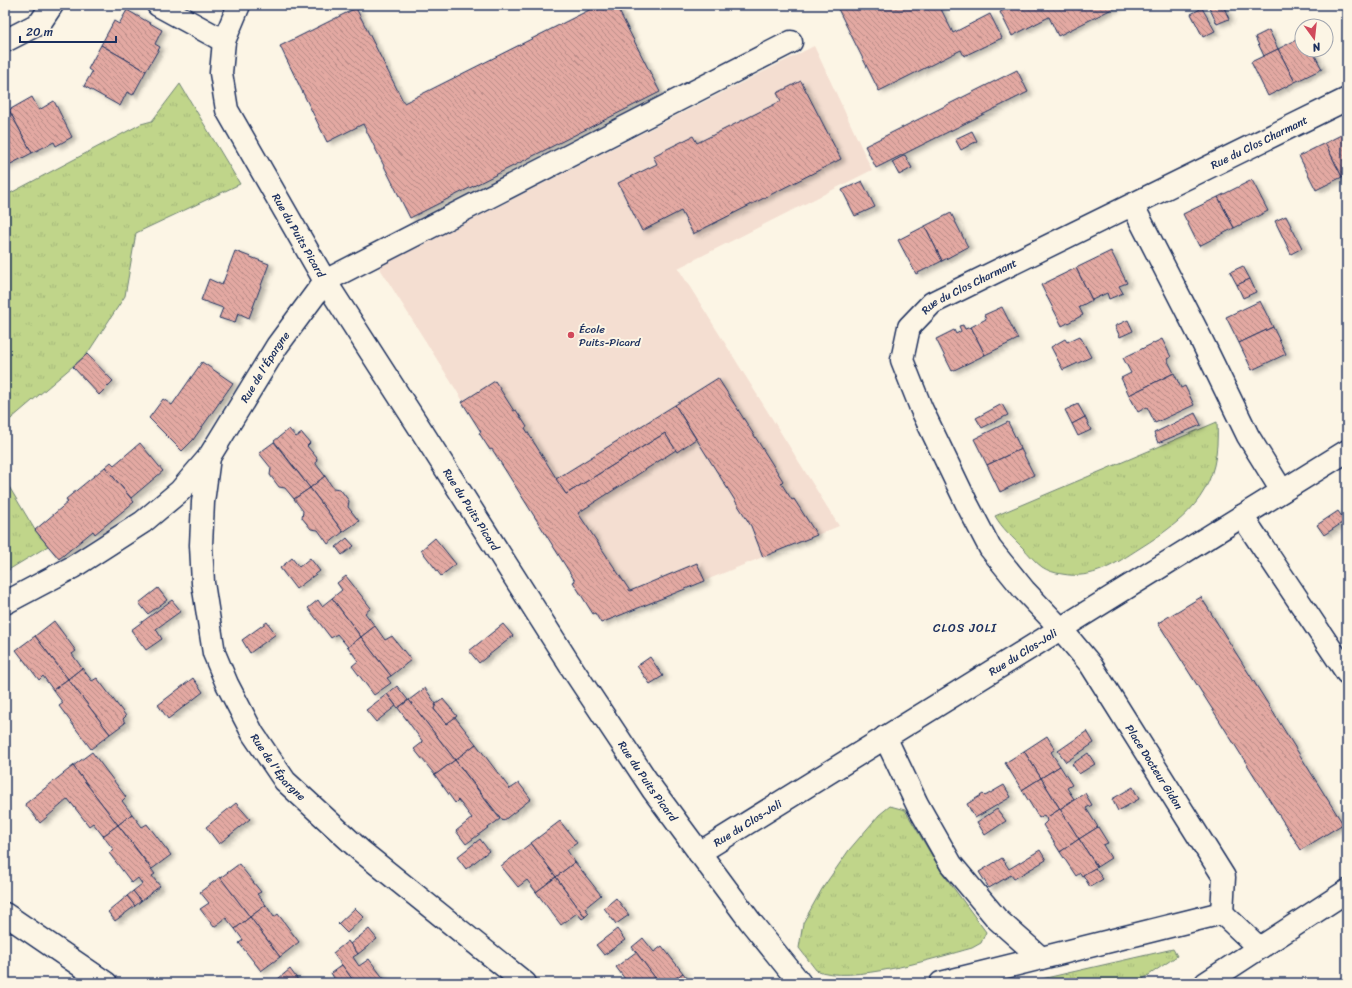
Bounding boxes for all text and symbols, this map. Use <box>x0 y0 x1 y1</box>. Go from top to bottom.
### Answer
scale bar <box>20 18 116 44</box>
north arrow <box>1294 18 1334 58</box>
text: 20 m <box>26 21 53 43</box>
text: N <box>1310 37 1324 57</box>
street label: Rue du Clos Charmant <box>1207 110 1311 174</box>
street label: Rue du Puits Picard <box>267 190 331 282</box>
street label: Rue du Clos Charmant <box>916 253 1020 319</box>
place label: École Puits-Picard <box>579 320 642 352</box>
street label: Rue de l'Épargne <box>235 327 295 406</box>
marker: École Puits-Picard <box>566 330 576 340</box>
street label: Rue du Puits Picard <box>438 464 505 555</box>
district label: CLOS JOLI <box>933 617 997 639</box>
street label: Rue du Clos-Joli <box>985 623 1062 681</box>
street label: Place Docteur Gidon <box>1120 721 1188 814</box>
street label: Rue de l'Épargne <box>246 729 311 806</box>
street label: Rue du Puits Picard <box>613 737 683 826</box>
street label: Rue du Clos-Joli <box>709 794 786 852</box>

